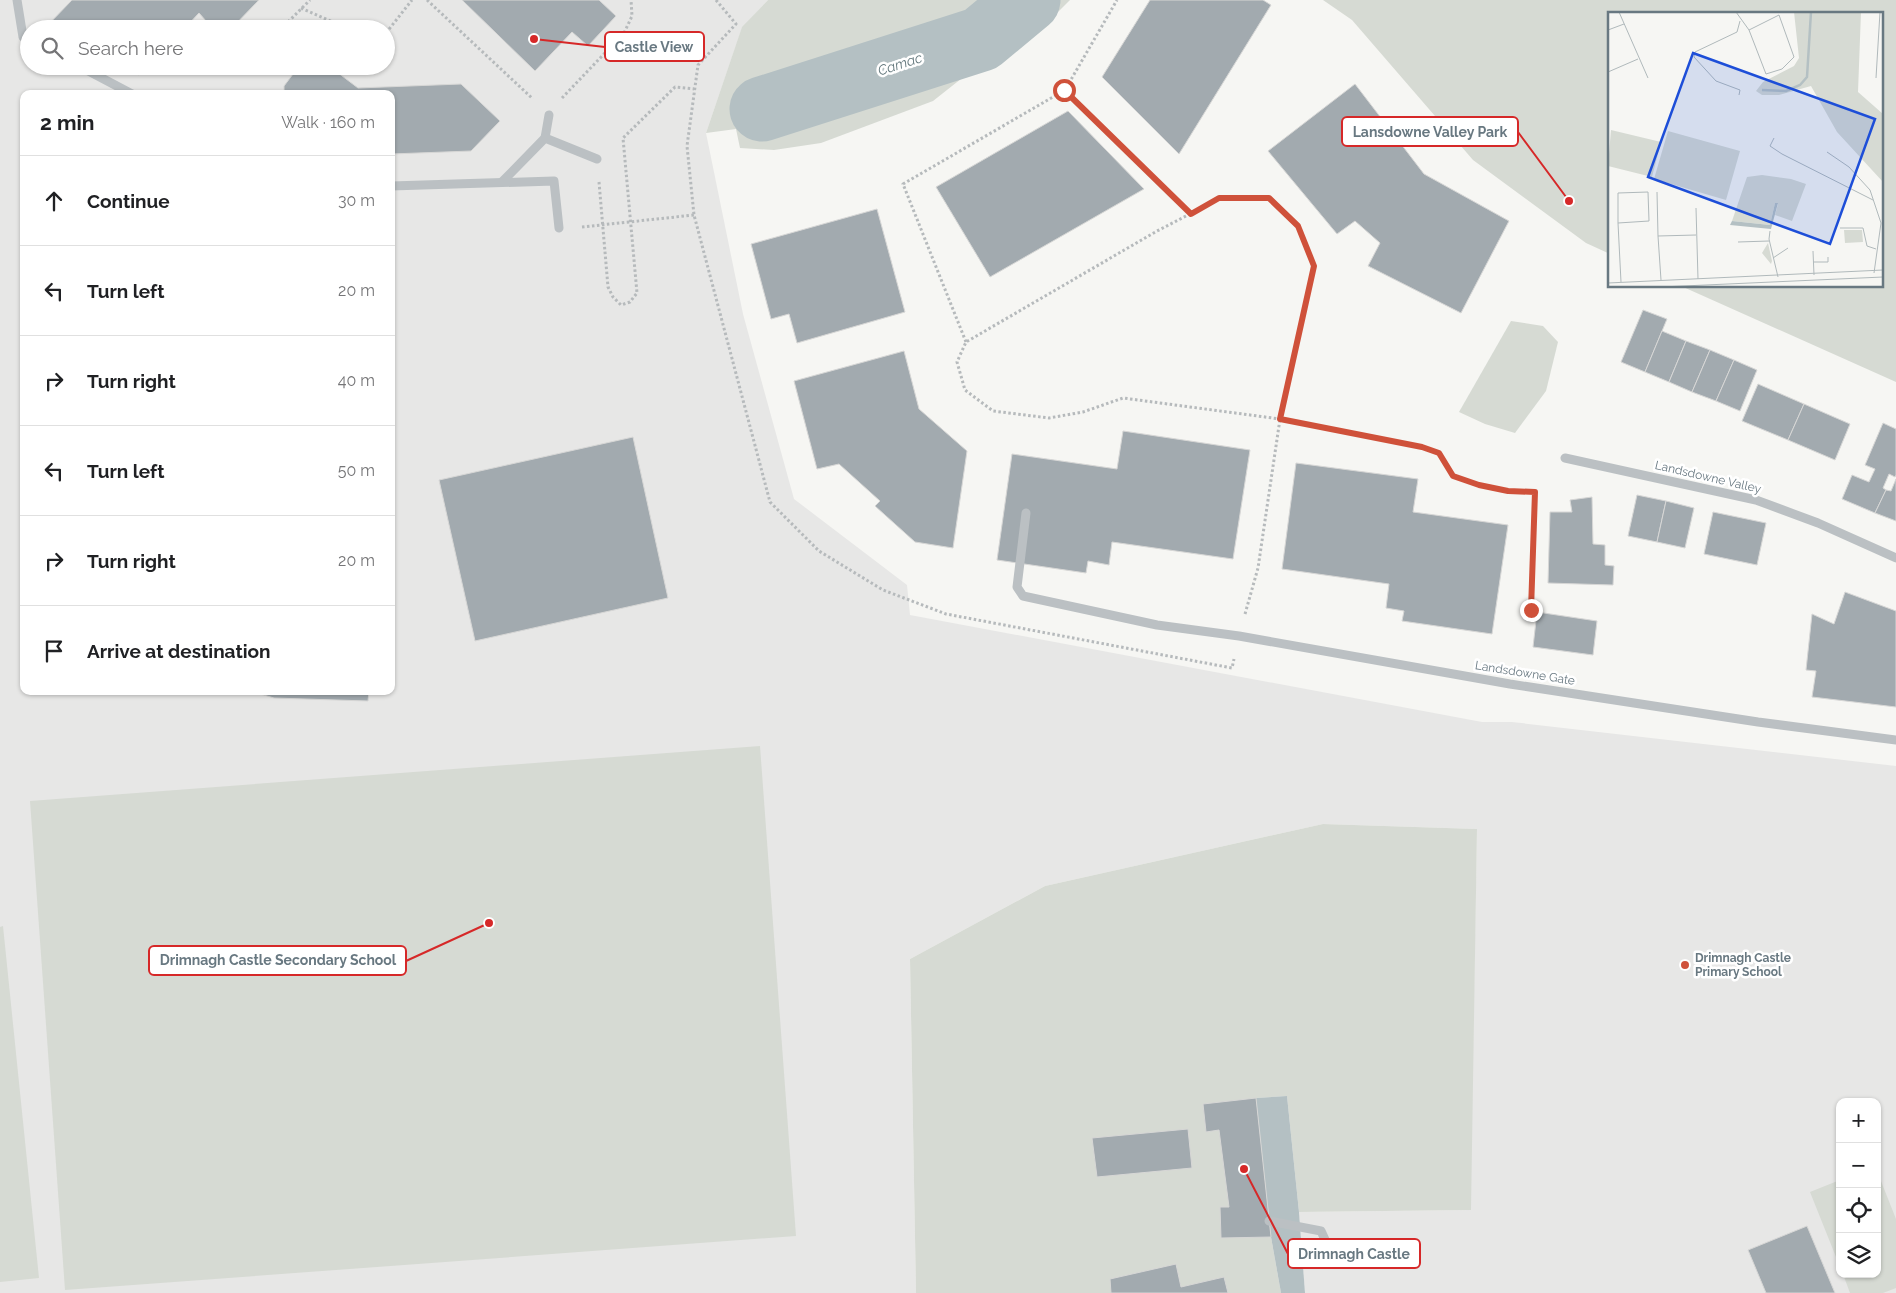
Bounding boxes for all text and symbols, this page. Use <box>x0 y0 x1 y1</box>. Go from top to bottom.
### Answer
inset map <box>1608 12 1884 288</box>
search box <box>20 20 395 75</box>
callout: Castle View <box>605 32 704 61</box>
icon: search <box>38 34 66 62</box>
text: Search here <box>78 37 184 59</box>
text: Castle View <box>615 39 694 55</box>
water label: Camac <box>876 49 925 79</box>
route start <box>1053 79 1076 102</box>
text: 2 min <box>40 110 94 135</box>
text: Walk · 160 m <box>281 113 375 132</box>
callout: Lansdowne Valley Park <box>1342 117 1518 146</box>
text: Lansdowne Valley Park <box>1353 124 1508 140</box>
icon: ahead <box>40 187 68 215</box>
text: Continue <box>87 190 170 212</box>
text: 30 m <box>338 191 375 210</box>
icon: left <box>40 277 68 305</box>
text: Turn left <box>87 280 164 302</box>
text: 20 m <box>338 281 375 300</box>
icon: right <box>40 367 68 395</box>
text: Turn right <box>87 370 176 392</box>
text: 40 m <box>338 371 375 390</box>
icon: left <box>40 457 68 485</box>
street label: Landsdowne Valley <box>1654 458 1763 496</box>
text: Turn left <box>87 460 164 482</box>
text: 50 m <box>338 461 375 480</box>
icon: right <box>40 547 68 575</box>
text: Turn right <box>87 550 176 572</box>
text: 20 m <box>338 551 375 570</box>
route end <box>1520 599 1543 622</box>
icon: arrive <box>40 637 68 665</box>
text: Arrive at destination <box>87 640 271 662</box>
street label: Landsdowne Gate <box>1474 658 1576 688</box>
callout: Drimnagh Castle Secondary School <box>149 946 406 975</box>
place label: Drimnagh Castle Primary School <box>1695 951 1791 979</box>
text: Drimnagh Castle Secondary School <box>160 952 397 968</box>
marker: Drimnagh Castle Primary School <box>1679 959 1691 971</box>
map controls <box>1836 1098 1881 1278</box>
button: + <box>1836 1098 1881 1143</box>
button: − <box>1836 1143 1881 1188</box>
button: locate <box>1836 1188 1881 1233</box>
button: layers <box>1836 1233 1881 1278</box>
callout: Drimnagh Castle <box>1288 1239 1420 1268</box>
text: Drimnagh Castle <box>1298 1246 1411 1262</box>

